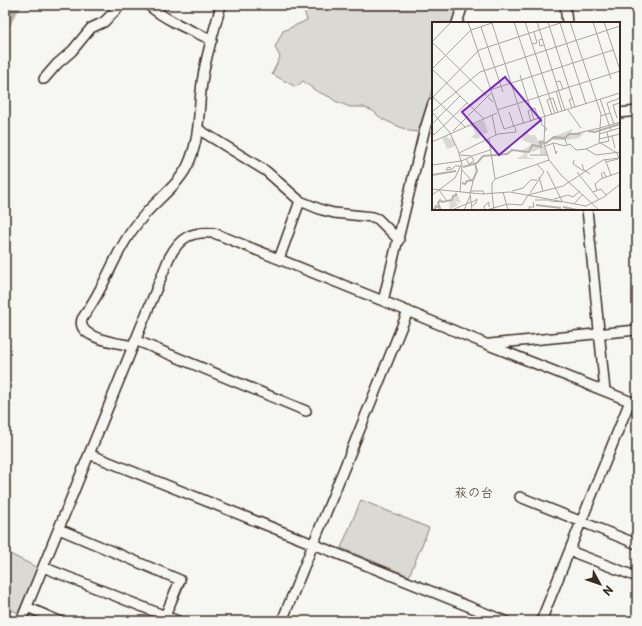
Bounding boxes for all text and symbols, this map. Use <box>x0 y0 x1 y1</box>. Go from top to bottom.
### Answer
inset map <box>432 22 620 210</box>
district label: 萩の台 <box>454 482 494 501</box>
north arrow <box>580 564 620 604</box>
text: N <box>599 582 617 600</box>

